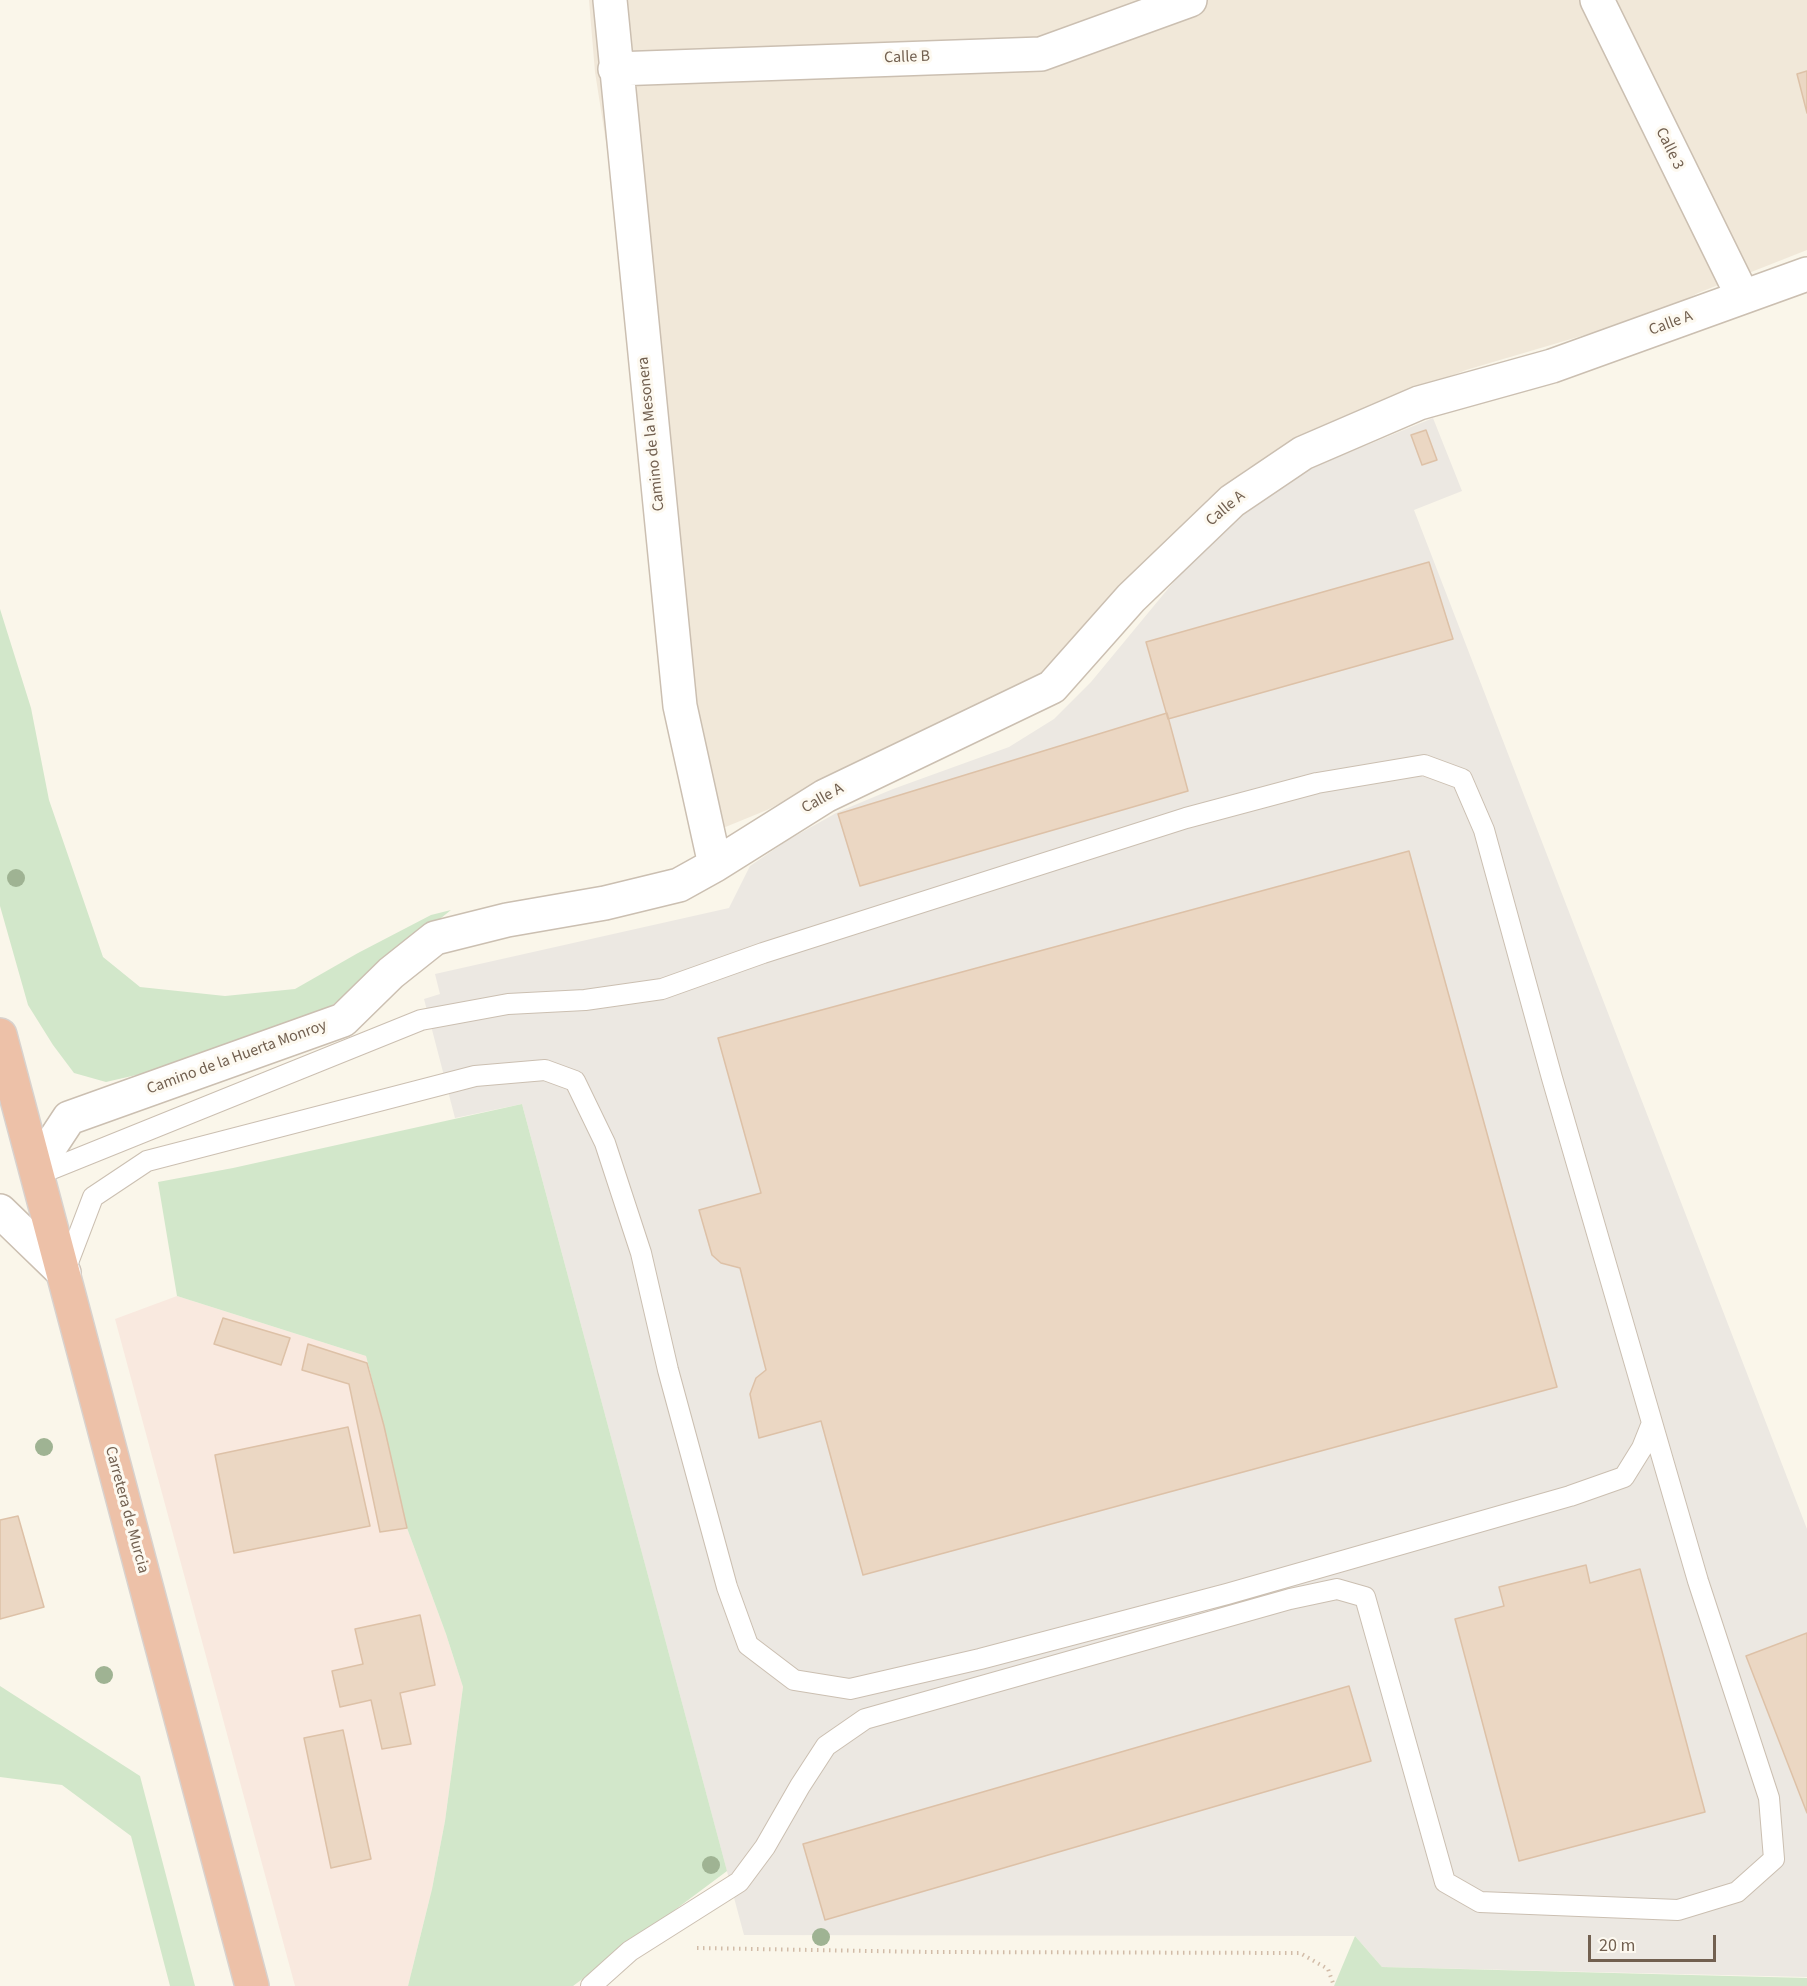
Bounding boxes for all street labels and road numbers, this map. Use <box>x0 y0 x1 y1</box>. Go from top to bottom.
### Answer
street label: Calle B <box>884 48 930 68</box>
street label: Calle 3 <box>1651 125 1687 173</box>
street label: Calle A <box>1646 307 1696 341</box>
street label: Camino de la Mesonera <box>634 356 670 512</box>
street label: Calle A <box>1203 487 1249 531</box>
street label: Calle A <box>799 780 847 818</box>
street label: Camino de la Huerta Monroy <box>145 1017 329 1099</box>
street label: Carretera de Murcia <box>100 1444 152 1576</box>

